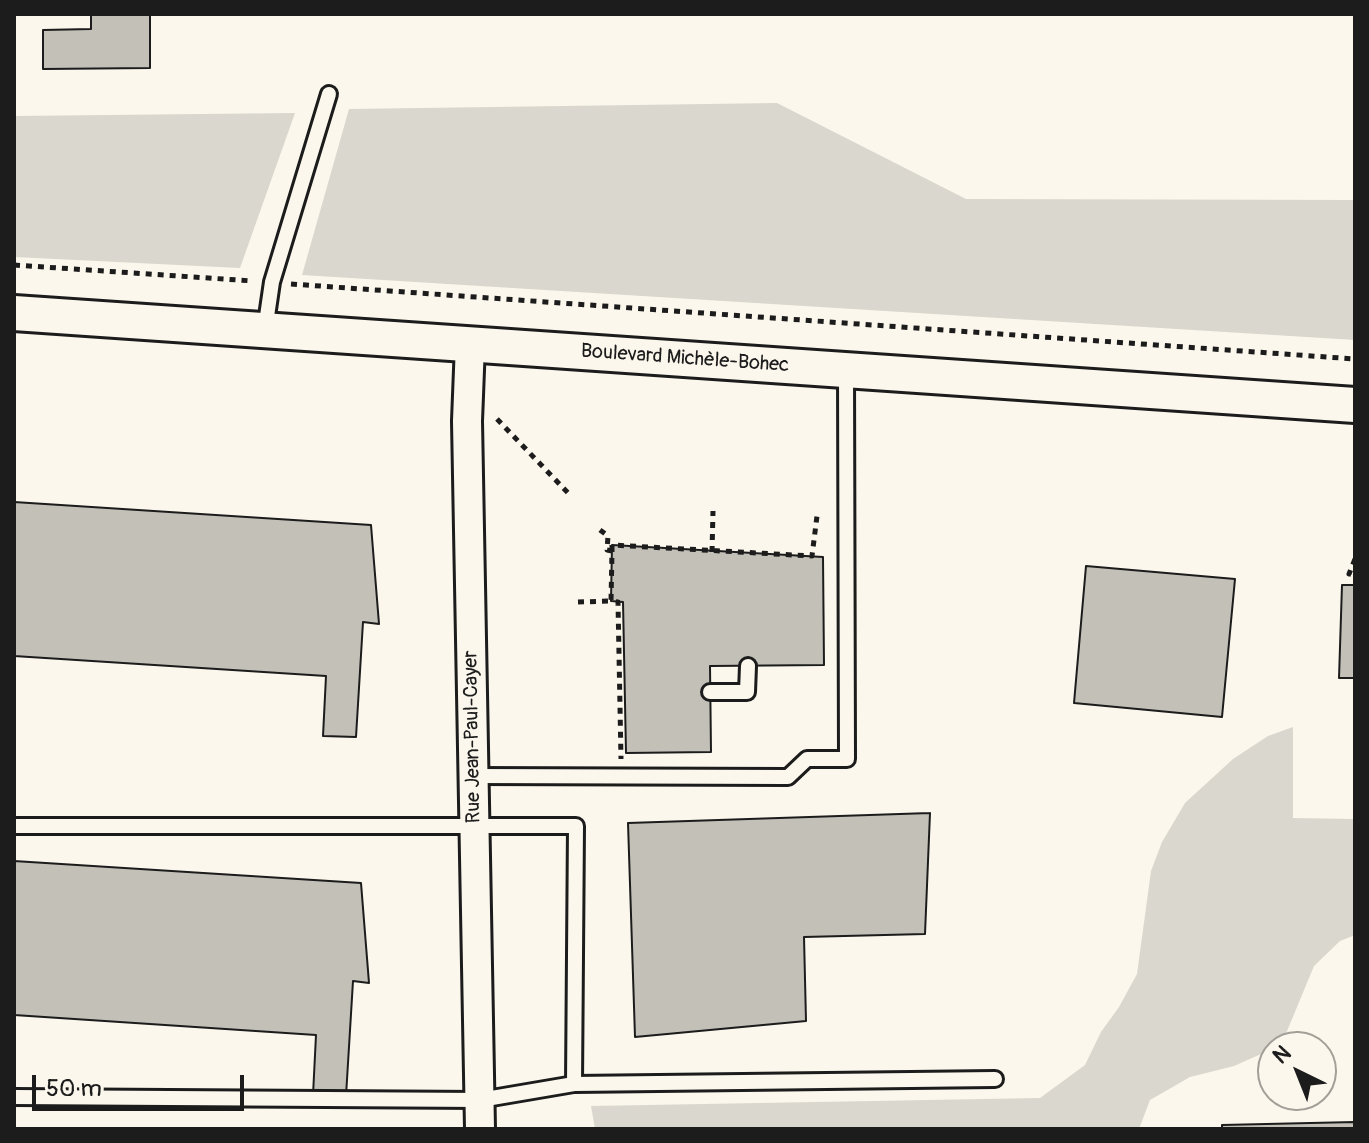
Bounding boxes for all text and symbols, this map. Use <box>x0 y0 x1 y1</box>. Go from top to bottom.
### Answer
street label: Boulevard Michèle-Bohec <box>580 340 790 378</box>
street label: Rue Jean-Paul-Cayer <box>459 650 487 824</box>
north arrow <box>1257 1031 1337 1111</box>
text: N <box>1267 1040 1297 1070</box>
scale bar <box>36 1059 248 1109</box>
text: 50 m <box>46 1074 102 1103</box>

